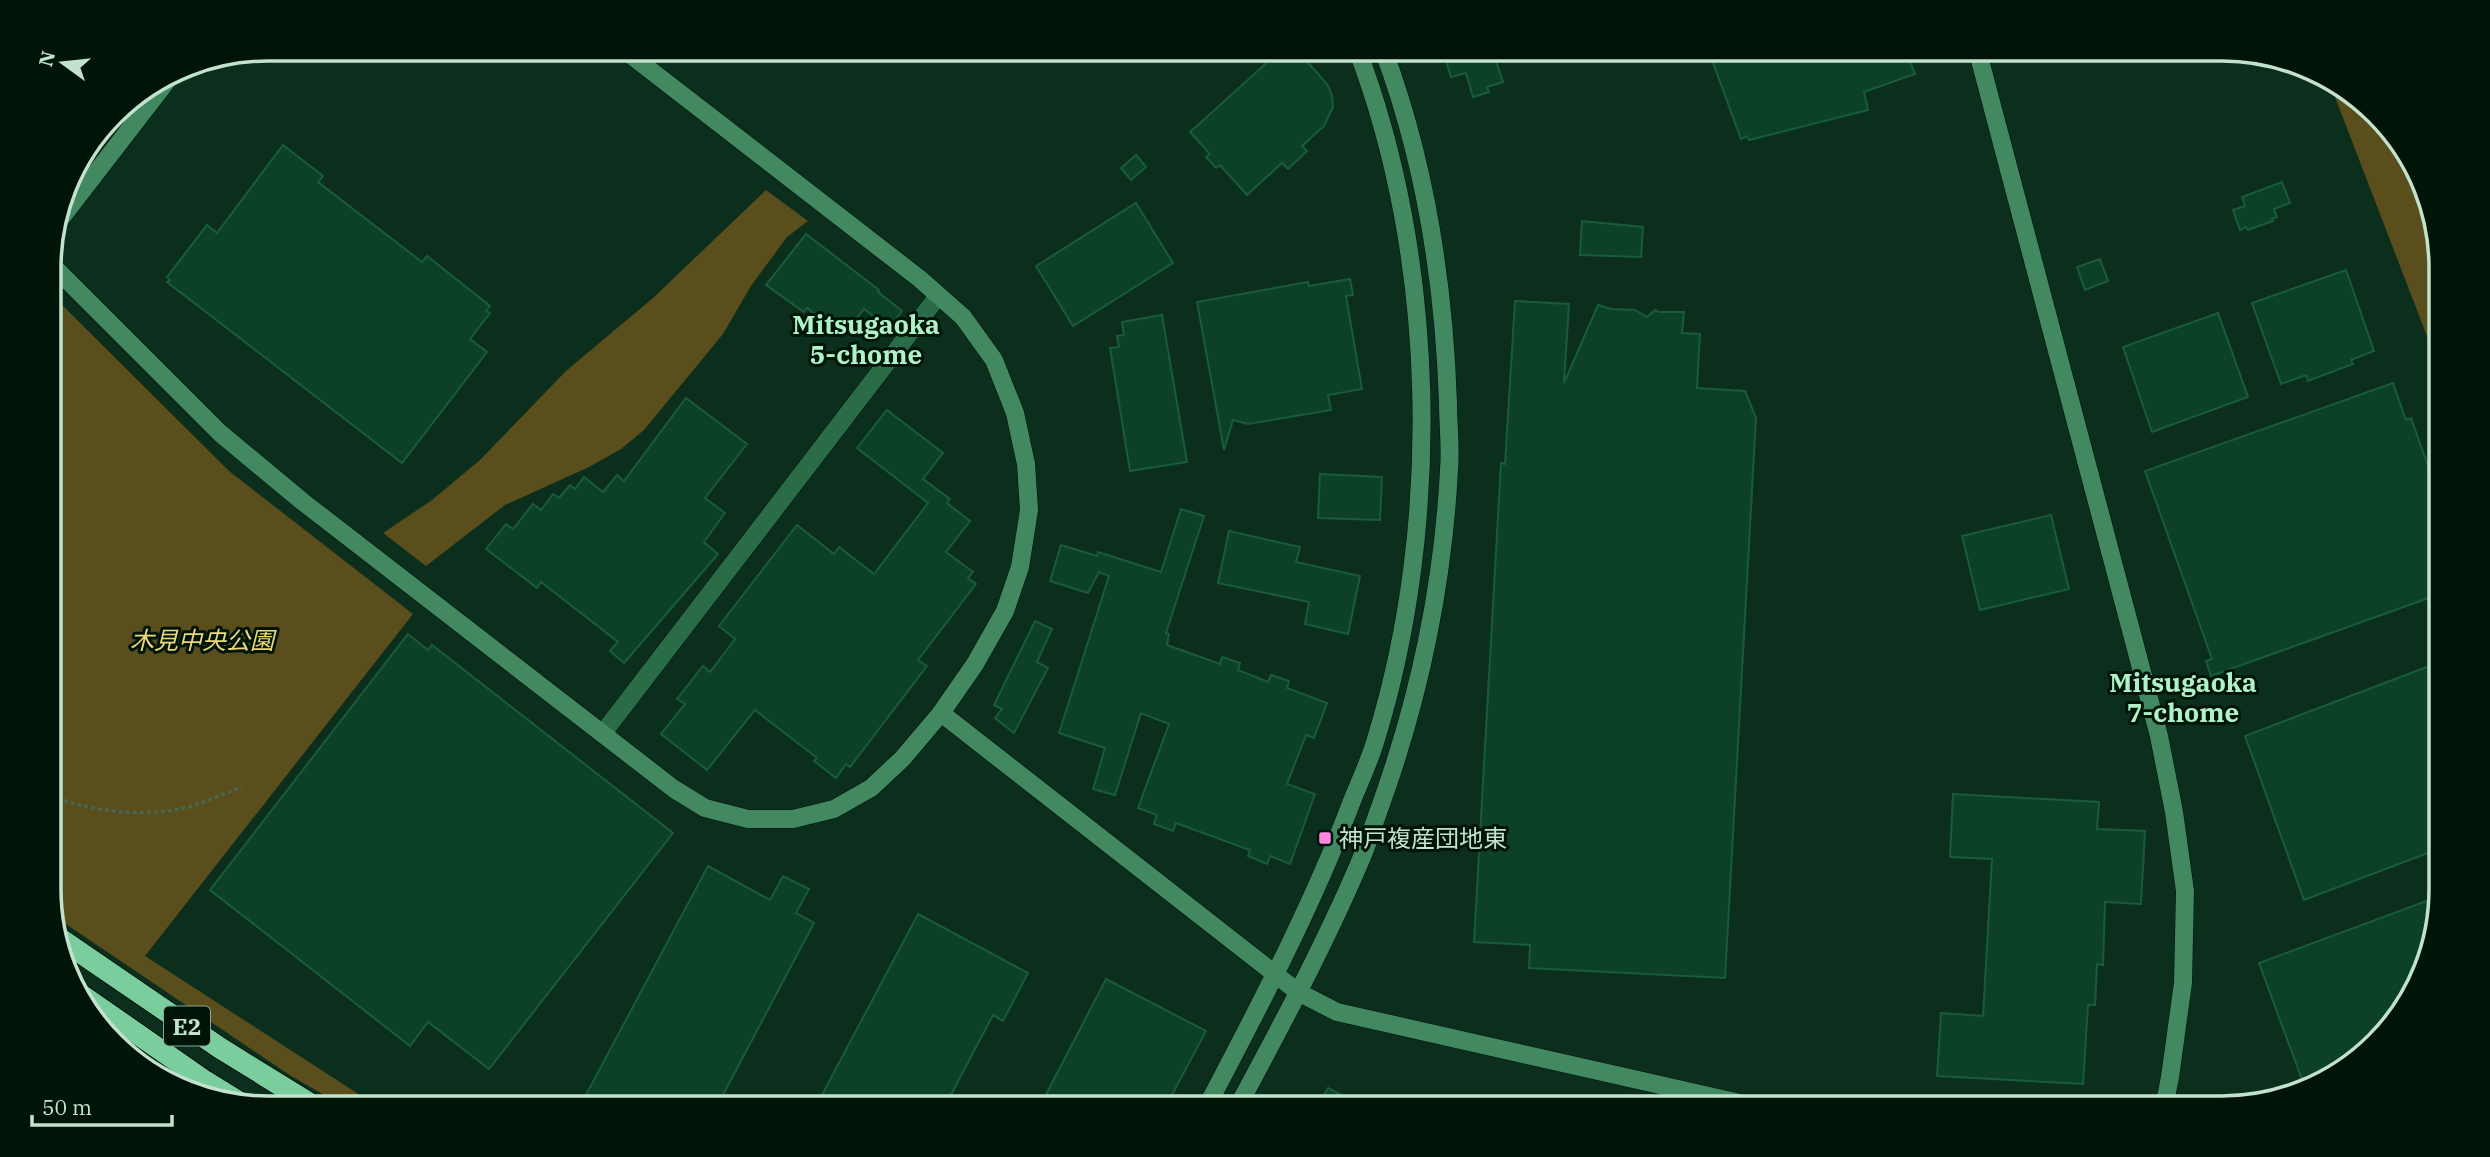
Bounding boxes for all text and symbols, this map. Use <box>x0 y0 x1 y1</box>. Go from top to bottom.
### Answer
north arrow <box>28 28 98 98</box>
text: N <box>33 48 60 69</box>
district label: Mitsugaoka 5-chome <box>792 307 940 371</box>
park label: 木見中央公園 <box>130 624 277 656</box>
district label: Mitsugaoka 7-chome <box>2109 665 2257 729</box>
place label: 神戸複産団地東 <box>1339 822 1507 854</box>
marker: 神戸複産団地東 <box>1317 830 1333 846</box>
road number: E2 <box>164 1007 210 1046</box>
scale bar <box>32 1084 172 1128</box>
text: 50 m <box>42 1093 92 1121</box>

